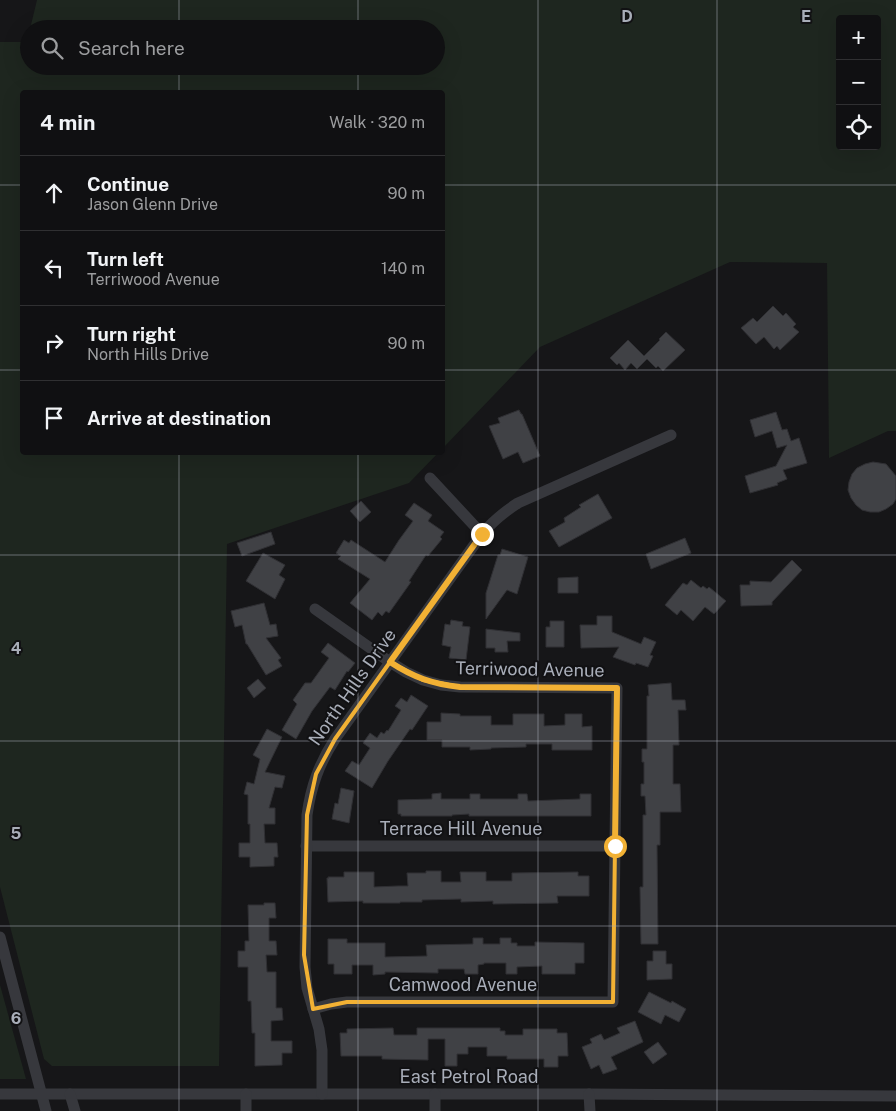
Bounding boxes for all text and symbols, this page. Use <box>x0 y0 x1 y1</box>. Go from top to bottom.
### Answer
text: D <box>621 7 633 26</box>
text: E <box>801 7 811 26</box>
map controls <box>836 15 881 150</box>
button: + <box>836 15 881 60</box>
search box <box>20 20 445 75</box>
icon: search <box>38 34 66 62</box>
text: Search here <box>78 37 185 59</box>
button: − <box>836 60 881 105</box>
button: locate <box>836 105 881 150</box>
text: 4 min <box>40 110 95 135</box>
text: Walk · 320 m <box>329 113 425 132</box>
text: Continue <box>87 173 169 195</box>
icon: ahead <box>40 179 68 207</box>
text: 90 m <box>388 184 425 203</box>
text: Jason Glenn Drive <box>87 195 218 214</box>
text: Turn left <box>87 248 164 270</box>
icon: left <box>40 254 68 282</box>
text: 140 m <box>381 259 425 278</box>
text: Terriwood Avenue <box>87 270 220 289</box>
text: Turn right <box>87 323 176 345</box>
icon: right <box>40 329 68 357</box>
text: 90 m <box>388 334 425 353</box>
text: North Hills Drive <box>87 345 209 364</box>
icon: arrive <box>40 404 68 432</box>
text: Arrive at destination <box>87 407 271 429</box>
route end <box>471 523 494 546</box>
street label: North Hills Drive <box>304 625 400 749</box>
text: 4 <box>11 639 22 658</box>
street label: Terriwood Avenue <box>455 657 605 681</box>
street label: Terrace Hill Avenue <box>380 818 542 839</box>
text: 5 <box>11 824 22 843</box>
route start <box>604 835 627 858</box>
street label: Camwood Avenue <box>389 974 537 995</box>
text: 6 <box>11 1009 21 1028</box>
street label: East Petrol Road <box>400 1066 538 1087</box>

